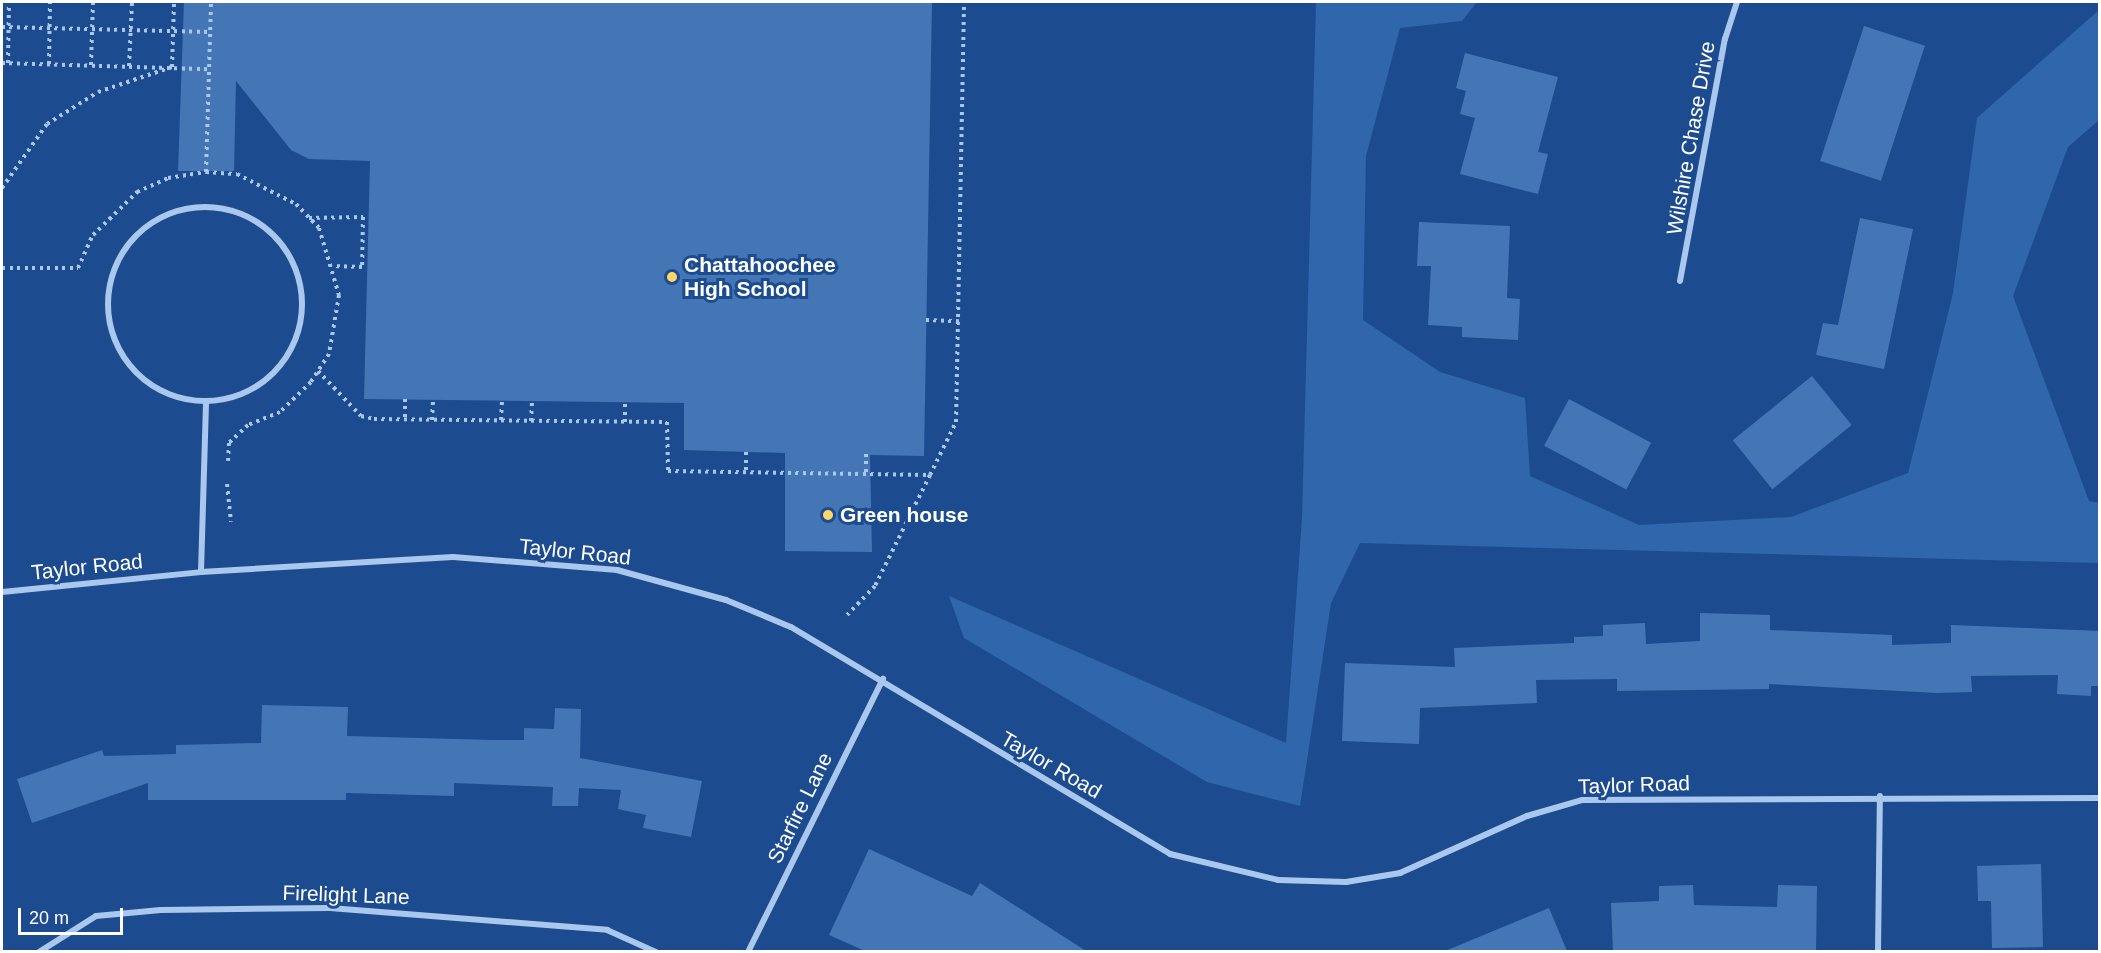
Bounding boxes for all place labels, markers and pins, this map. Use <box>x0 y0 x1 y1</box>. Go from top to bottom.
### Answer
place label: Chattahoochee High School <box>684 252 836 302</box>
marker: Chattahoochee High School <box>665 270 679 284</box>
place label: Green house <box>840 502 968 528</box>
marker: Green house <box>821 508 835 522</box>

